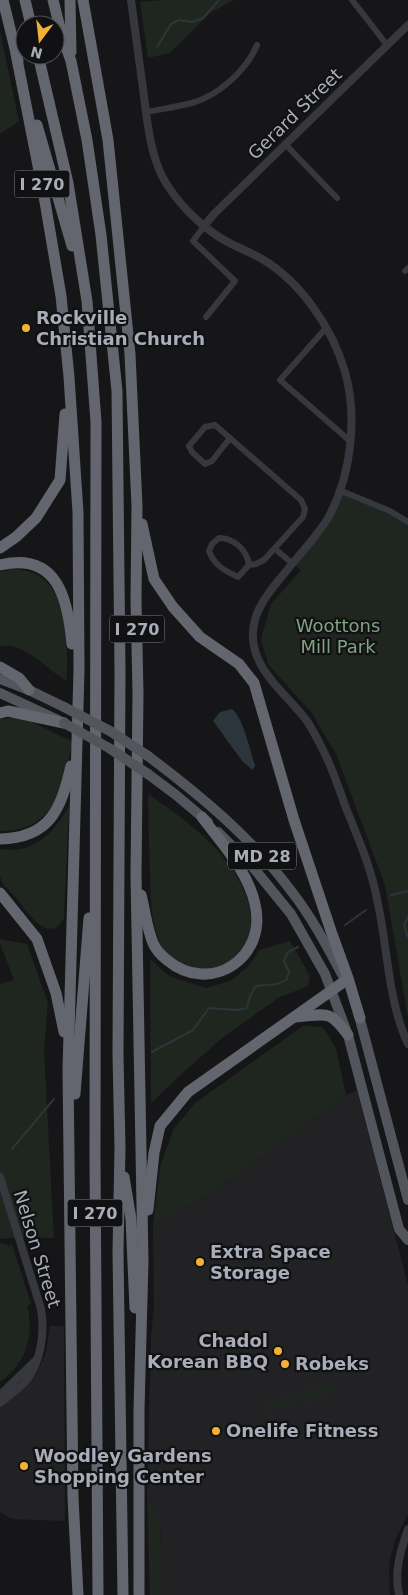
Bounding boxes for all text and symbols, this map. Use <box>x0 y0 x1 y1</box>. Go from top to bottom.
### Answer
north arrow <box>15 15 65 65</box>
text: N <box>29 43 44 62</box>
street label: Gerard Street <box>243 64 346 164</box>
road number: I 270 <box>15 170 70 198</box>
place label: Rockville Christian Church <box>36 307 205 349</box>
marker: Rockville Christian Church <box>20 322 32 334</box>
park label: Woottons Mill Park <box>296 615 380 657</box>
road number: I 270 <box>110 616 164 642</box>
road number: MD 28 <box>228 842 296 869</box>
street label: Nelson Street <box>10 1188 65 1310</box>
road number: I 270 <box>68 1200 122 1226</box>
place label: Extra Space Storage <box>210 1241 331 1283</box>
marker: Extra Space Storage <box>194 1256 206 1268</box>
place label: Chadol Korean BBQ <box>147 1330 268 1372</box>
marker: Chadol Korean BBQ <box>272 1345 284 1357</box>
place label: Robeks <box>295 1353 369 1374</box>
marker: Robeks <box>279 1358 291 1370</box>
place label: Onelife Fitness <box>226 1420 379 1441</box>
marker: Onelife Fitness <box>210 1425 222 1437</box>
place label: Woodley Gardens Shopping Center <box>34 1445 212 1487</box>
marker: Woodley Gardens Shopping Center <box>18 1460 30 1472</box>

